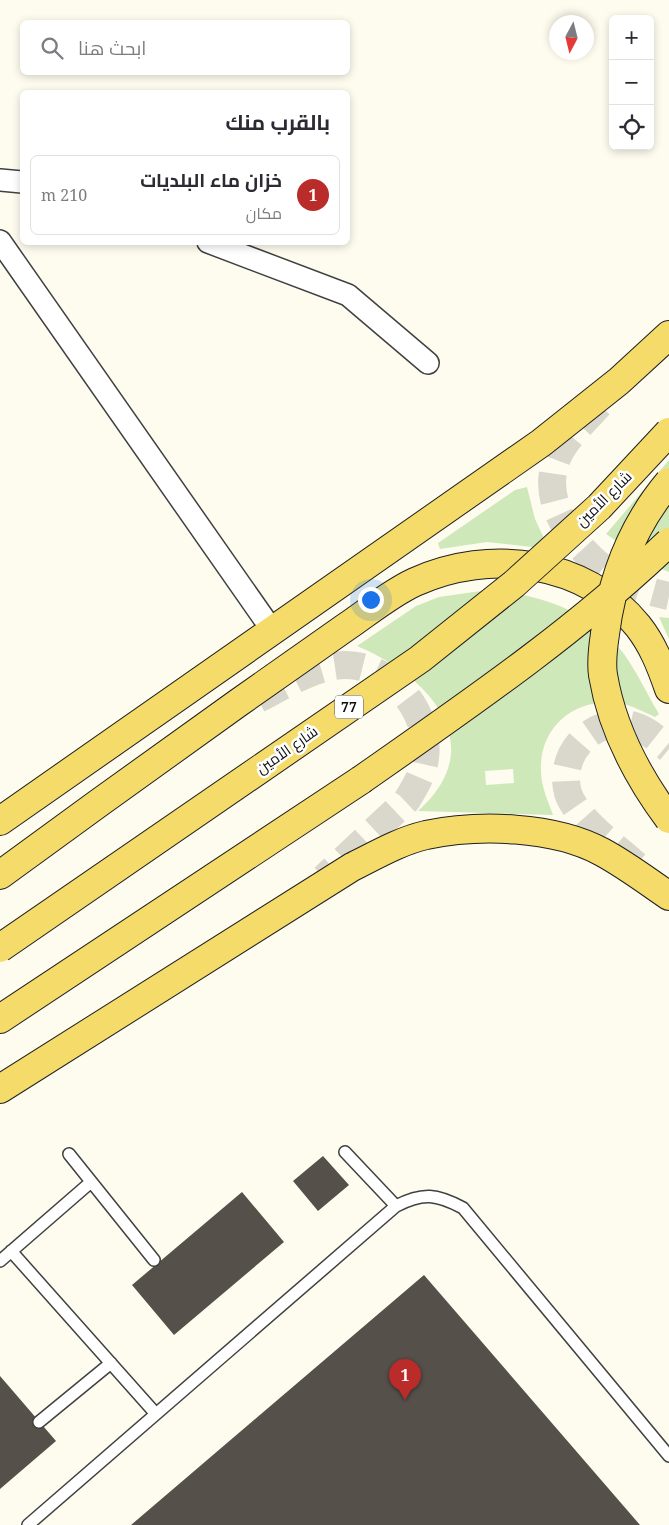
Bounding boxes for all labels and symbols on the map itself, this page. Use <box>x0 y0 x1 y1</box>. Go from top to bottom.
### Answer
north arrow <box>549 15 594 60</box>
street label: شارع الأمين <box>571 466 637 532</box>
your location <box>358 587 384 613</box>
road number: 77 <box>335 696 363 719</box>
street label: شارع الأمين <box>252 721 322 779</box>
pin: 1 <box>389 1359 421 1400</box>

